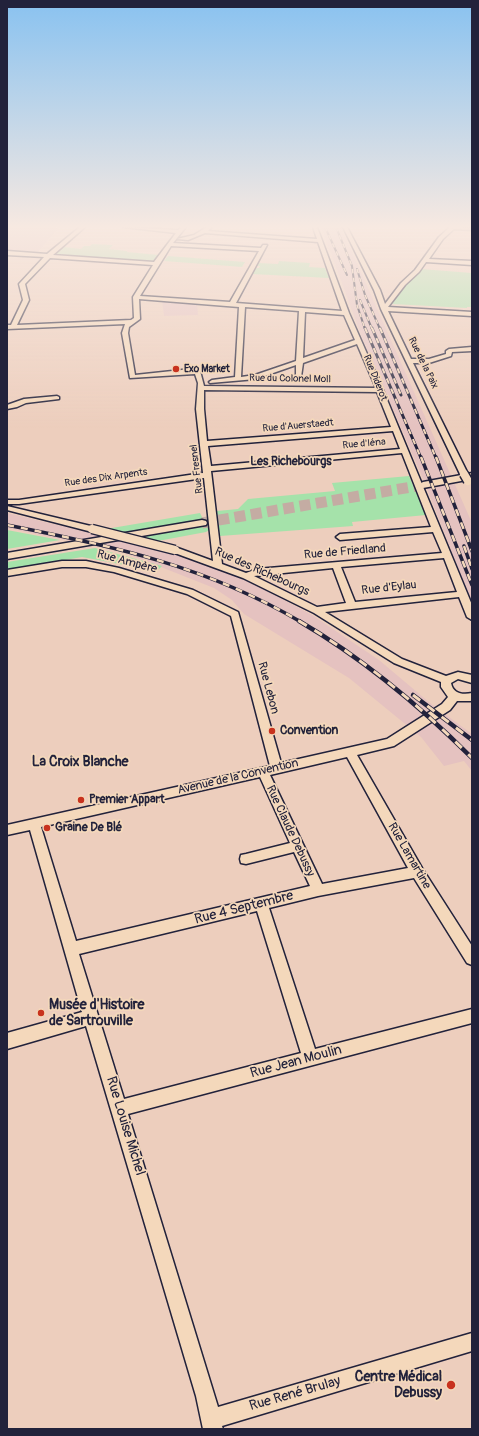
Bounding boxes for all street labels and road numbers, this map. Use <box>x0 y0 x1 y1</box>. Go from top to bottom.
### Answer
street label: Rue de la Paix <box>405 335 441 391</box>
street label: Rue Diderot <box>360 353 390 403</box>
street label: Rue du Colonel Moll <box>249 372 331 386</box>
street label: Rue d'Auerstaedt <box>262 417 334 435</box>
street label: Rue d'Iéna <box>342 436 386 452</box>
street label: Rue Fresnel <box>188 444 206 494</box>
street label: Rue des Dix Arpents <box>64 466 148 490</box>
street label: Rue de Friedland <box>303 541 387 563</box>
street label: Rue des Richebourgs <box>212 545 312 599</box>
street label: Rue Ampère <box>95 547 159 577</box>
street label: Rue d'Eylau <box>361 578 417 598</box>
street label: Rue Lebon <box>254 660 282 716</box>
street label: Avenue de la Convention <box>176 756 300 798</box>
street label: Rue Claude Debussy <box>263 783 317 879</box>
street label: Rue Lamartine <box>384 820 434 892</box>
street label: Rue 4 Septembre <box>193 888 295 928</box>
street label: Rue Jean Moulin <box>248 1042 344 1082</box>
street label: Rue Louise Michel <box>102 1074 148 1178</box>
street label: Rue René Brulay <box>248 1373 342 1415</box>

